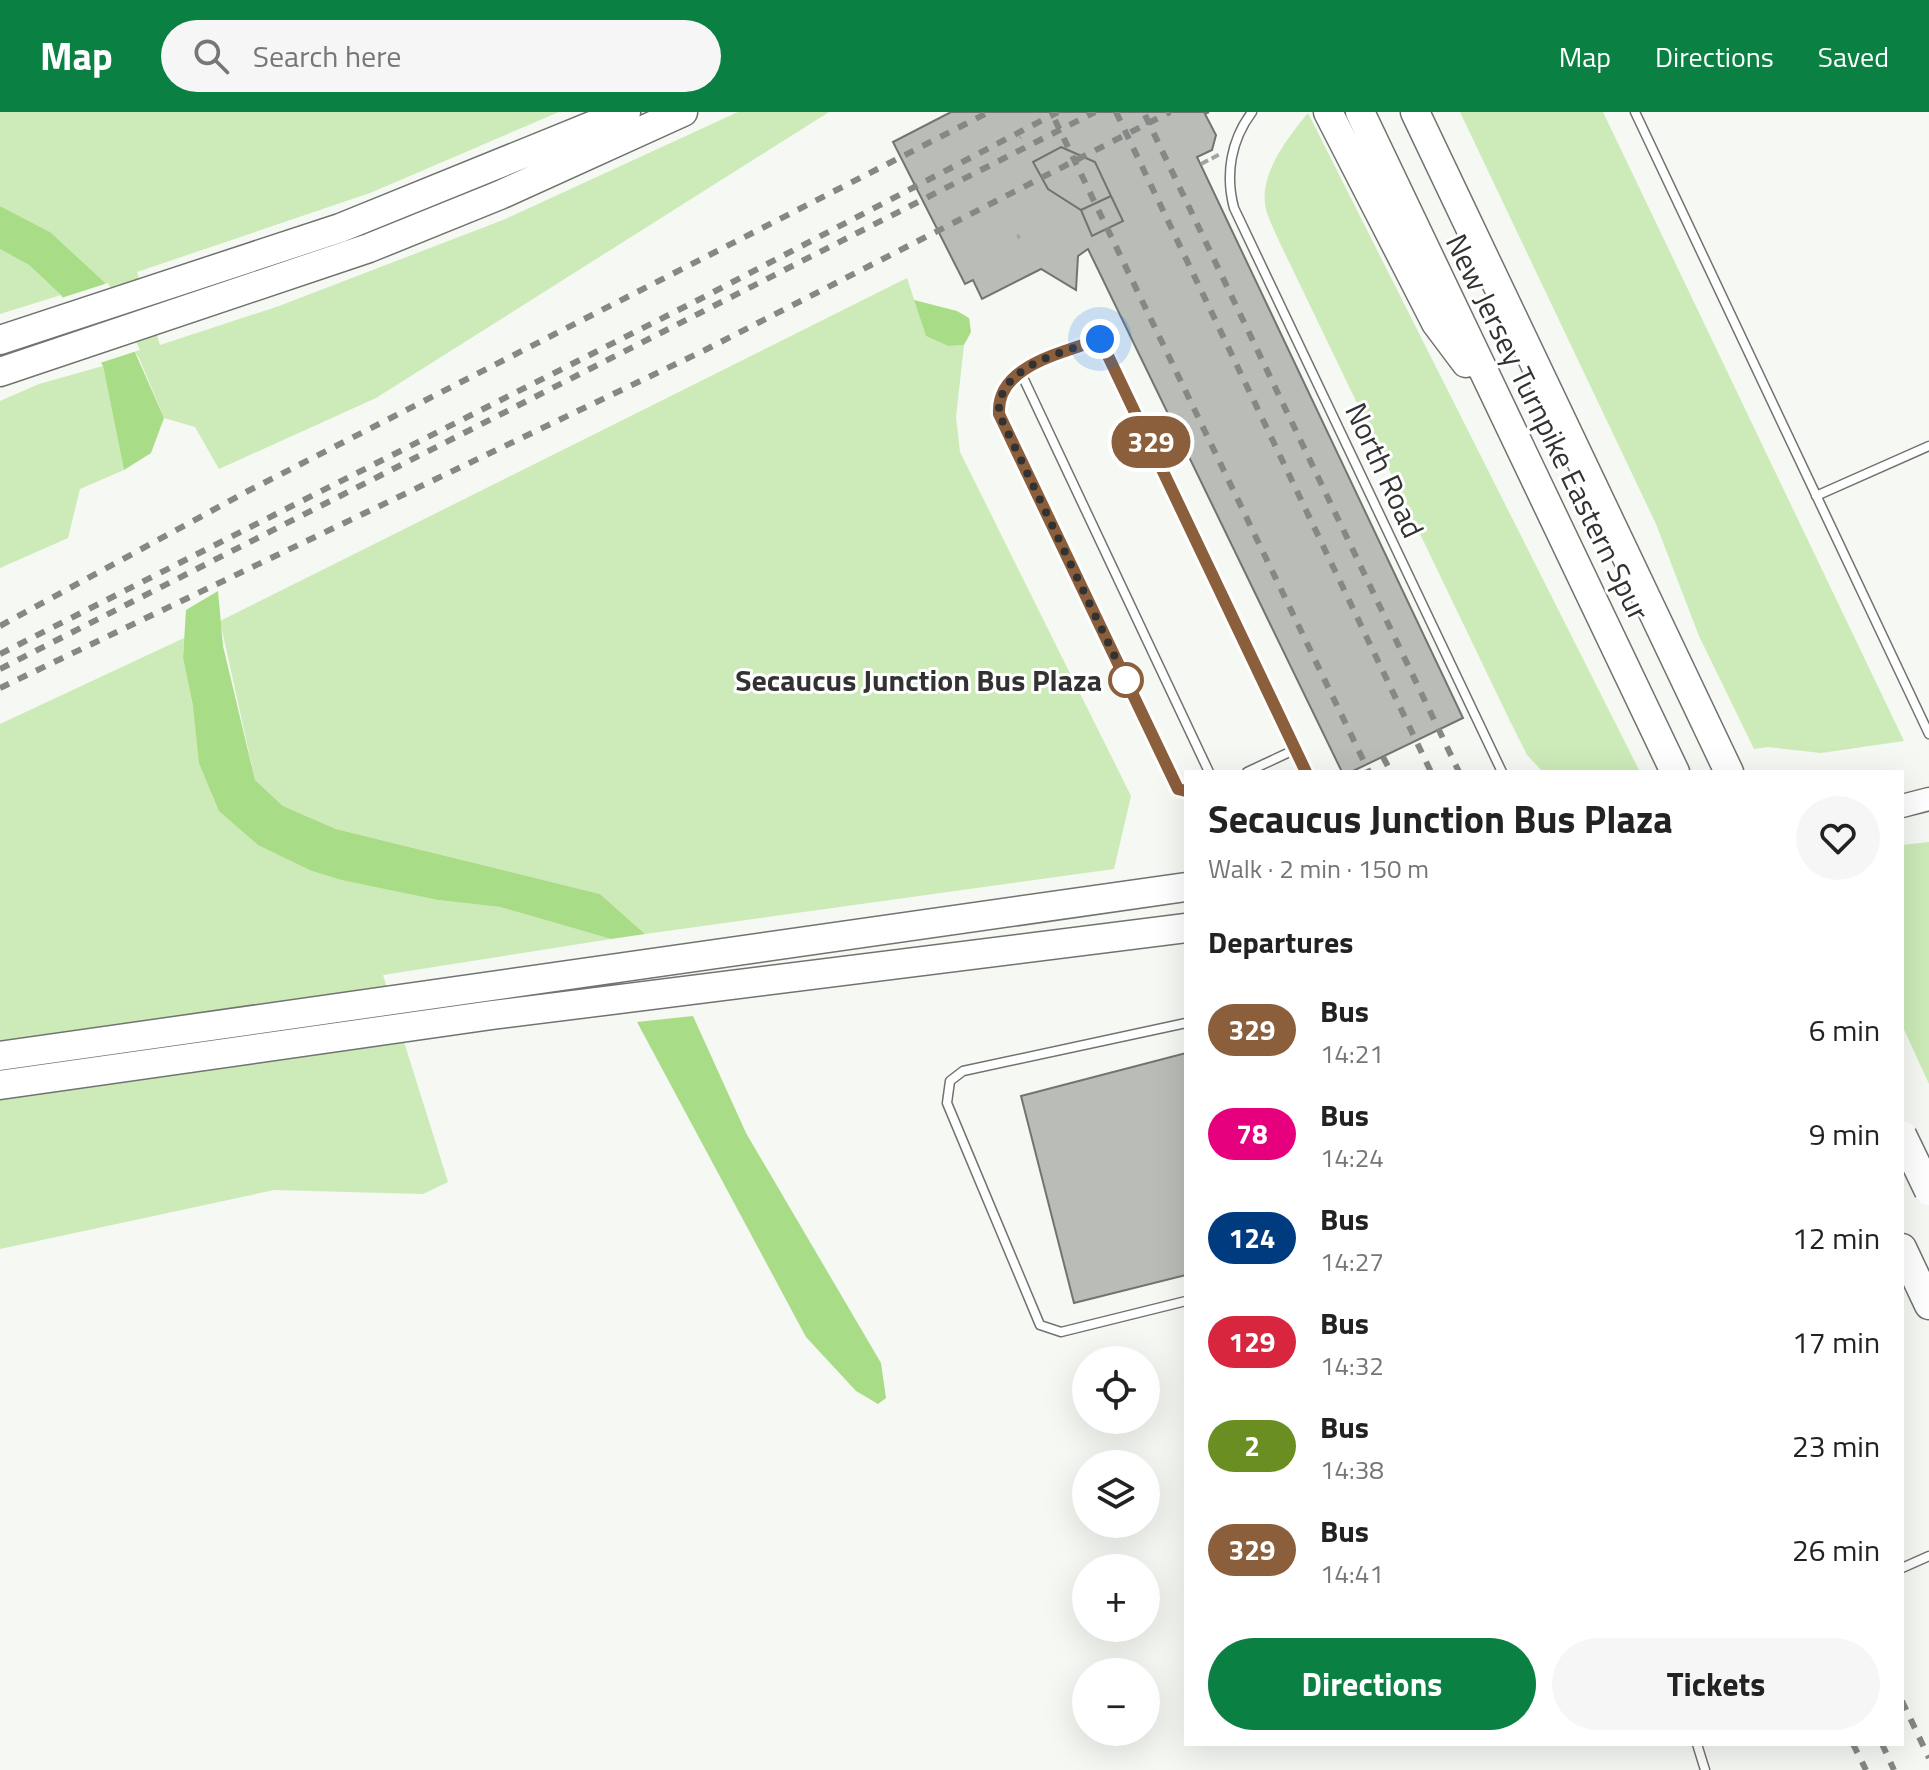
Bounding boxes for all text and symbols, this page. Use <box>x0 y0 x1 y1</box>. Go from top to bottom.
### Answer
search box <box>161 20 721 92</box>
text: Map <box>40 27 113 85</box>
text: Search here <box>253 33 402 79</box>
icon: search <box>189 34 233 78</box>
text: Map <box>1559 35 1611 78</box>
text: Directions <box>1655 35 1774 78</box>
text: Saved <box>1818 35 1889 78</box>
street label: New Jersey Turnpike Eastern Spur <box>1434 226 1662 628</box>
your location <box>1080 319 1120 359</box>
street label: North Road <box>1334 395 1436 545</box>
line badge: 329 <box>1105 416 1197 468</box>
text: 329 <box>1127 420 1175 463</box>
place label: Secaucus Junction Bus Plaza <box>735 657 1102 703</box>
marker: Secaucus Junction Bus Plaza <box>1109 663 1143 697</box>
text: Secaucus Junction Bus Plaza <box>1208 790 1673 848</box>
button: heart <box>1796 796 1880 880</box>
text: Walk · 2 min · 150 m <box>1208 849 1429 888</box>
text: Departures <box>1208 919 1353 965</box>
text: Bus <box>1320 988 1369 1034</box>
text: 6 min <box>1809 1007 1880 1053</box>
text: 329 <box>1228 1008 1276 1051</box>
text: 14:21 <box>1320 1034 1384 1073</box>
text: Bus <box>1320 1092 1369 1138</box>
text: 9 min <box>1809 1111 1880 1157</box>
text: 78 <box>1236 1112 1268 1155</box>
text: 14:24 <box>1320 1138 1384 1177</box>
text: Bus <box>1320 1196 1369 1242</box>
text: 12 min <box>1792 1215 1880 1261</box>
text: 124 <box>1228 1216 1276 1259</box>
text: 14:27 <box>1320 1242 1384 1281</box>
text: Bus <box>1320 1300 1369 1346</box>
text: 17 min <box>1792 1319 1880 1365</box>
text: 129 <box>1228 1320 1276 1363</box>
map controls <box>1072 1346 1160 1746</box>
button: locate <box>1072 1346 1160 1434</box>
text: 14:32 <box>1320 1346 1384 1385</box>
text: Bus <box>1320 1404 1369 1450</box>
text: 23 min <box>1792 1423 1880 1469</box>
text: 2 <box>1244 1424 1260 1467</box>
button: layers <box>1072 1450 1160 1538</box>
text: 14:38 <box>1320 1450 1384 1489</box>
text: Bus <box>1320 1508 1369 1554</box>
text: 26 min <box>1792 1527 1880 1573</box>
text: 329 <box>1228 1528 1276 1571</box>
button: + <box>1072 1554 1160 1642</box>
text: 14:41 <box>1320 1554 1384 1593</box>
button: Directions <box>1208 1638 1536 1730</box>
button: Tickets <box>1552 1638 1880 1730</box>
button: − <box>1072 1658 1160 1746</box>

